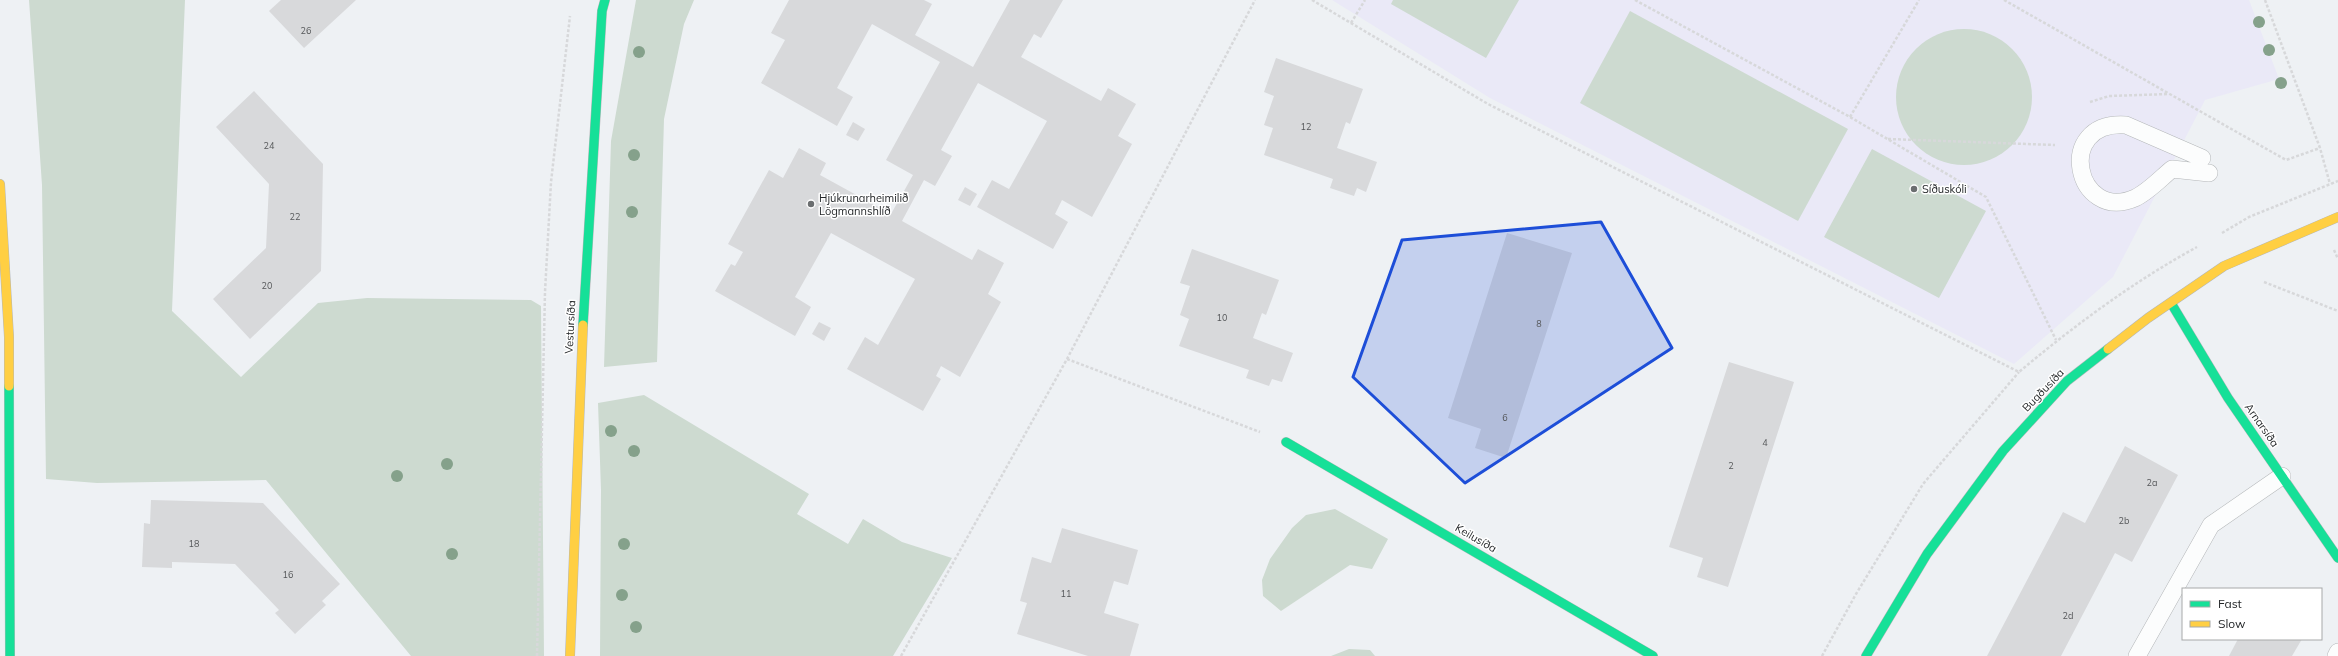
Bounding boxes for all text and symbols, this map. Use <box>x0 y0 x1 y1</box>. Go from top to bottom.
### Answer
house number: 26 <box>301 25 311 36</box>
house number: 12 <box>1301 121 1311 132</box>
house number: 24 <box>264 140 275 151</box>
place label: Síðuskóli <box>1922 182 1967 196</box>
marker: Síðuskóli <box>1909 184 1919 194</box>
place label: Hjúkrunarheimilið Lögmannshlíð <box>819 191 908 218</box>
marker: Hjúkrunarheimilið Lögmannshlíð <box>806 199 816 209</box>
house number: 22 <box>290 211 300 222</box>
house number: 20 <box>262 280 272 291</box>
street label: Vestursíða <box>562 300 578 354</box>
house number: 10 <box>1217 312 1227 323</box>
house number: 8 <box>1536 318 1542 329</box>
street label: Bugðusíða <box>2019 366 2067 414</box>
street label: Arnarsíða <box>2242 400 2282 450</box>
house number: 6 <box>1502 412 1508 423</box>
house number: 4 <box>1762 437 1768 448</box>
house number: 2 <box>1728 460 1734 471</box>
house number: 2a <box>2147 477 2157 488</box>
house number: 2b <box>2119 515 2129 526</box>
street label: Keilusíða <box>1453 521 1499 555</box>
house number: 18 <box>189 538 199 549</box>
house number: 16 <box>283 569 293 580</box>
house number: 11 <box>1061 588 1071 599</box>
legend <box>2182 588 2322 640</box>
text: Fast <box>2218 596 2242 611</box>
house number: 2d <box>2063 610 2073 621</box>
text: Slow <box>2218 616 2246 631</box>

